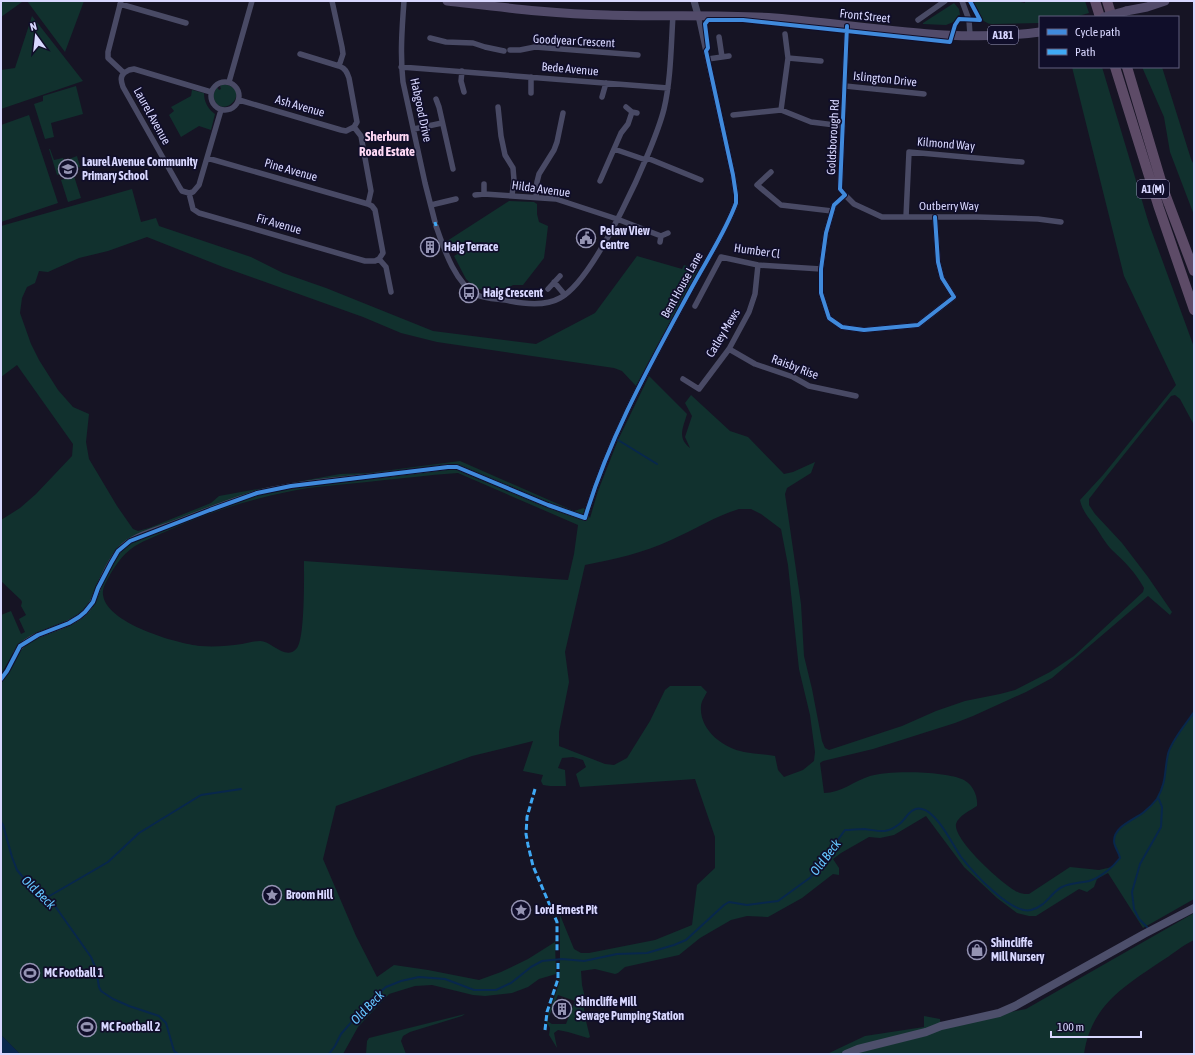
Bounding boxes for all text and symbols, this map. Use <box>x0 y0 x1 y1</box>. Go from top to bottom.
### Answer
street label: Front Street <box>839 6 892 26</box>
north arrow <box>16 16 56 56</box>
legend <box>1039 16 1179 68</box>
text: N <box>29 20 38 33</box>
text: Cycle path <box>1075 25 1120 39</box>
road number: A181 <box>988 26 1018 44</box>
street label: Goodyear Crescent <box>533 32 616 50</box>
text: Path <box>1075 45 1096 59</box>
street label: Bede Avenue <box>541 60 599 78</box>
street label: Islington Drive <box>852 69 918 89</box>
street label: Habgood Drive <box>407 77 435 143</box>
street label: Laurel Avenue <box>131 85 173 147</box>
street label: Ash Avenue <box>274 92 326 120</box>
street label: Goldsborough Rd <box>824 99 842 175</box>
district label: Sherburn Road Estate <box>359 129 415 159</box>
street label: Kilmond Way <box>916 134 976 154</box>
place label: Laurel Avenue Community Primary School <box>82 155 198 183</box>
street label: Pine Avenue <box>263 156 319 184</box>
school or university icon: Laurel Avenue Community Primary School <box>57 158 79 180</box>
street label: Hilda Avenue <box>511 178 571 200</box>
road number: A1(M) <box>1137 180 1169 198</box>
street label: Outberry Way <box>919 199 979 213</box>
street label: Fir Avenue <box>255 211 303 237</box>
place label: Pelaw View Centre <box>600 224 651 252</box>
public building icon: Pelaw View Centre <box>575 227 597 249</box>
building icon: Haig Terrace <box>419 236 441 258</box>
place label: Haig Terrace <box>444 240 499 254</box>
street label: Humber Cl <box>733 241 782 261</box>
street label: Bent House Lane <box>658 250 706 320</box>
bus stop icon: Haig Crescent <box>458 282 480 304</box>
place label: Haig Crescent <box>483 286 543 300</box>
street label: Catley Mews <box>703 306 743 360</box>
street label: Raisby Rise <box>770 352 820 382</box>
water label: Old Beck <box>807 836 844 878</box>
water label: Old Beck <box>19 873 59 912</box>
place icon: Broom Hill <box>261 884 283 906</box>
place label: Broom Hill <box>286 888 334 902</box>
place icon: Lord Ernest Pit <box>510 899 532 921</box>
place label: Lord Ernest Pit <box>535 903 598 917</box>
place label: Shincliffe Mill Nursery <box>991 936 1044 964</box>
shop icon: Shincliffe Mill Nursery <box>966 939 988 961</box>
sports icon: MC Football 1 <box>19 962 41 984</box>
place label: MC Football 1 <box>44 966 104 980</box>
water label: Old Beck <box>348 987 387 1027</box>
place label: Shincliffe Mill Sewage Pumping Station <box>576 995 684 1023</box>
building icon: Shincliffe Mill Sewage Pumping Station <box>551 998 573 1020</box>
scale bar <box>1051 1013 1141 1039</box>
sports icon: MC Football 2 <box>76 1016 98 1038</box>
place label: MC Football 2 <box>101 1020 161 1034</box>
text: 100 m <box>1057 1020 1084 1034</box>

